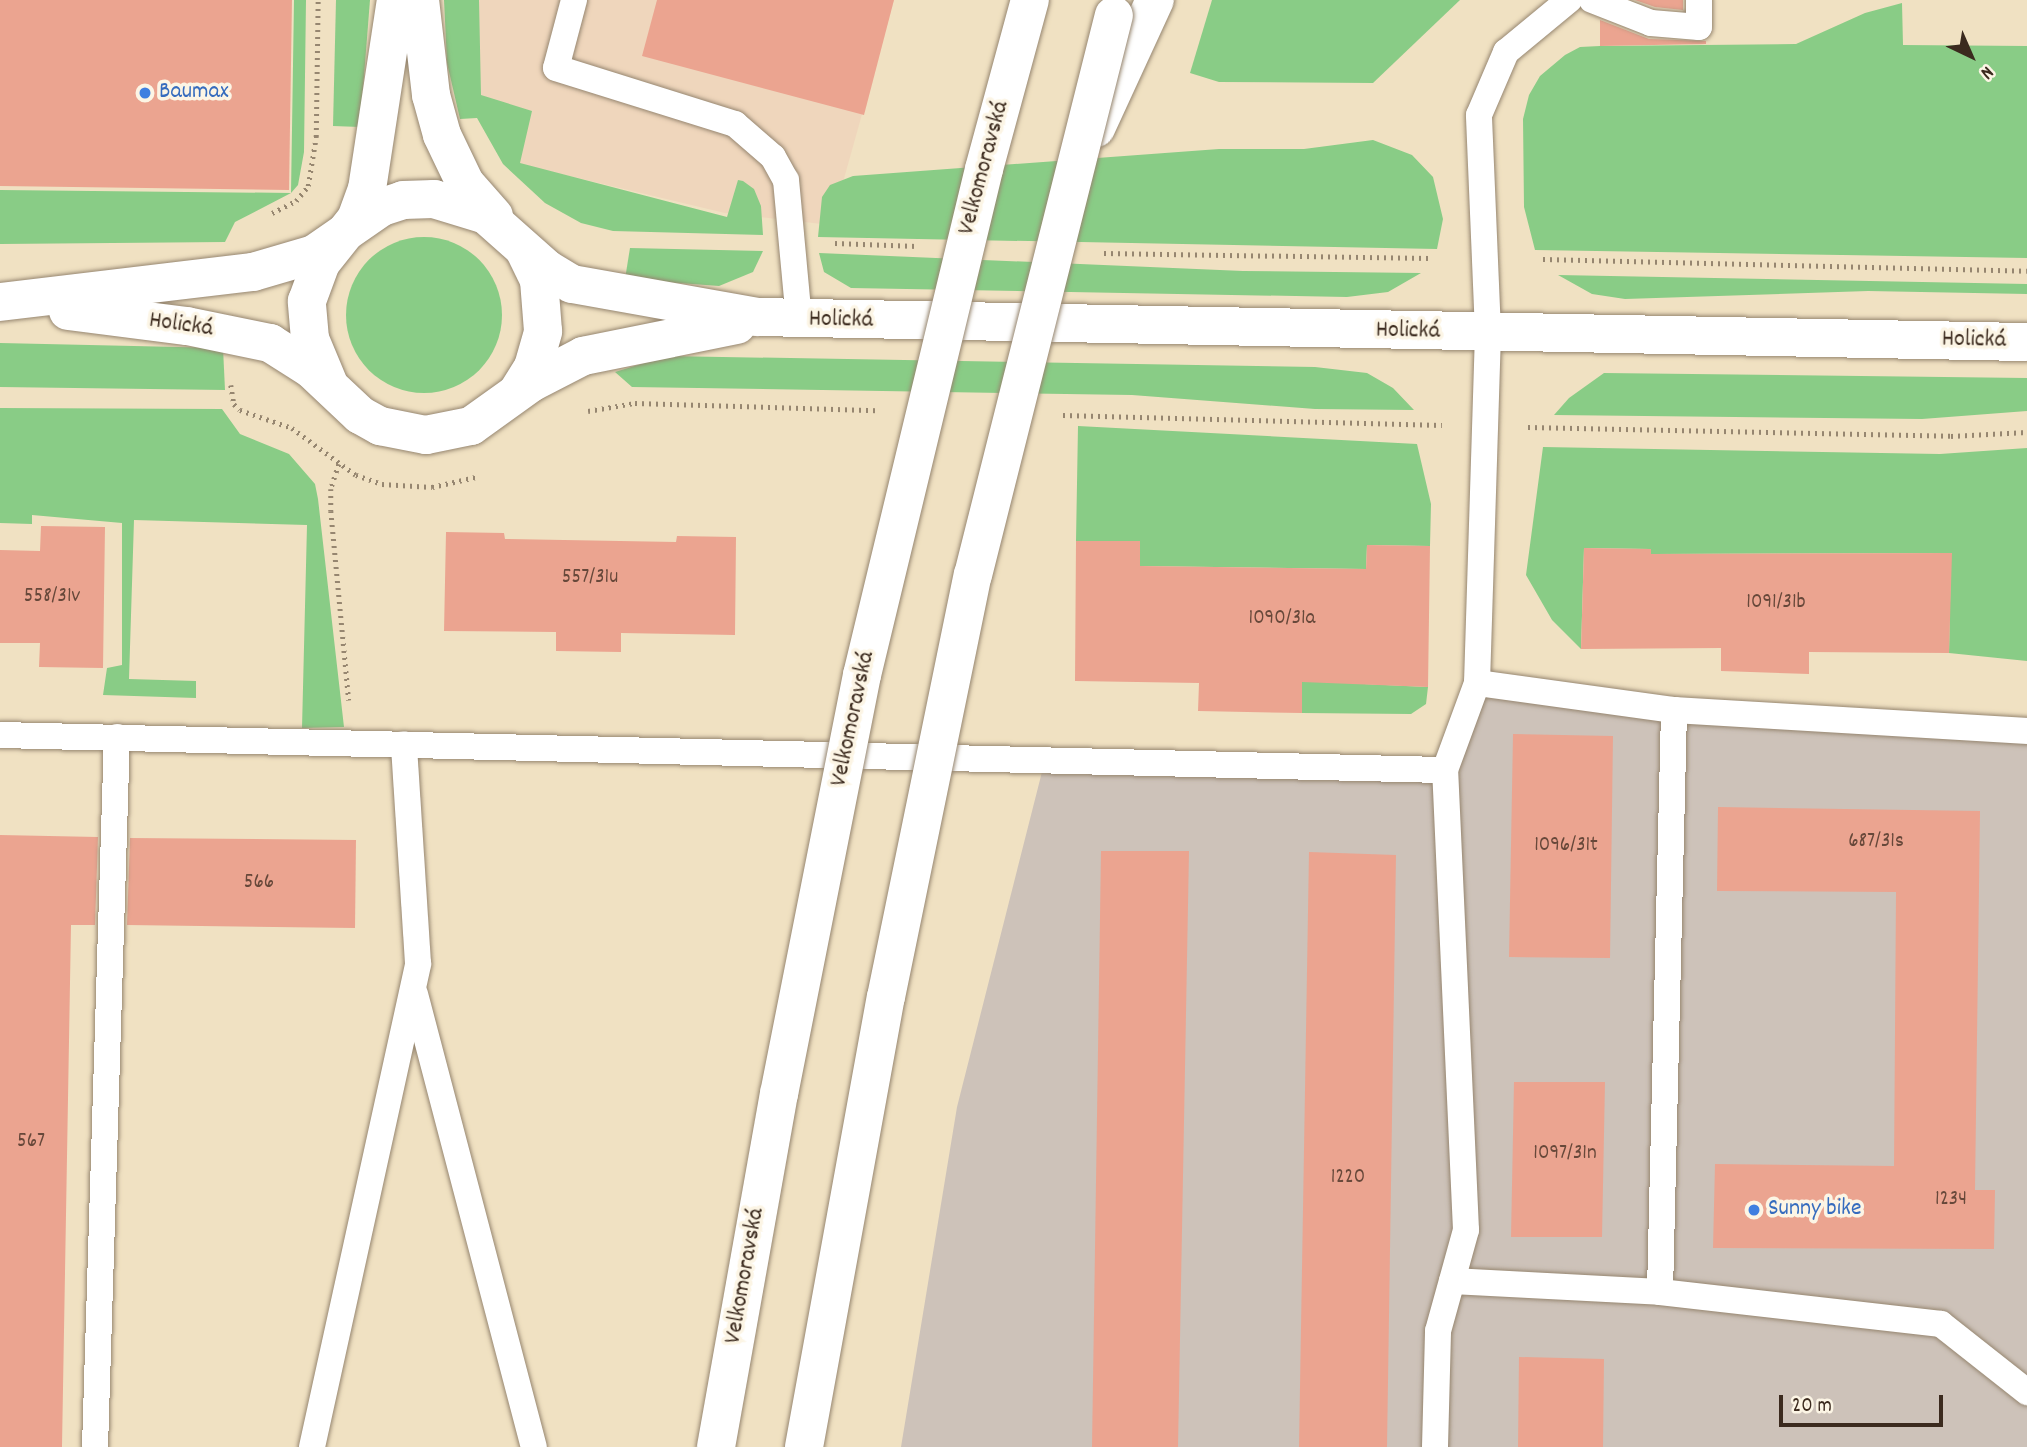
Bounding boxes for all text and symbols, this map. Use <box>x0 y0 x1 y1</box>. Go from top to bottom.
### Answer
north arrow <box>1936 21 2006 91</box>
text: N <box>1973 58 1999 84</box>
place label: Baumax <box>159 79 229 107</box>
marker: Baumax <box>137 85 153 101</box>
street label: Velkomoravská <box>953 98 1017 238</box>
street label: Holická <box>808 306 874 336</box>
street label: Holická <box>147 307 215 345</box>
street label: Holická <box>1375 317 1441 347</box>
street label: Holická <box>1941 326 2007 356</box>
house number: 557/31u <box>562 565 618 591</box>
house number: 558/31v <box>24 584 80 610</box>
house number: 1091/31b <box>1746 590 1806 616</box>
house number: 1090/31a <box>1249 606 1315 632</box>
street label: Velkomoravská <box>826 649 882 789</box>
house number: 687/31s <box>1848 829 1904 855</box>
house number: 1096/31t <box>1534 833 1598 859</box>
house number: 566 <box>244 870 274 896</box>
house number: 567 <box>17 1129 45 1155</box>
house number: 1097/31n <box>1533 1141 1597 1167</box>
house number: 1220 <box>1331 1165 1365 1191</box>
house number: 1234 <box>1935 1187 1967 1213</box>
place label: Sunny bike <box>1768 1196 1862 1224</box>
marker: Sunny bike <box>1746 1202 1762 1218</box>
street label: Velkomoravská <box>720 1206 772 1346</box>
scale bar <box>1782 1380 1946 1424</box>
text: 20 m <box>1792 1392 1832 1422</box>

